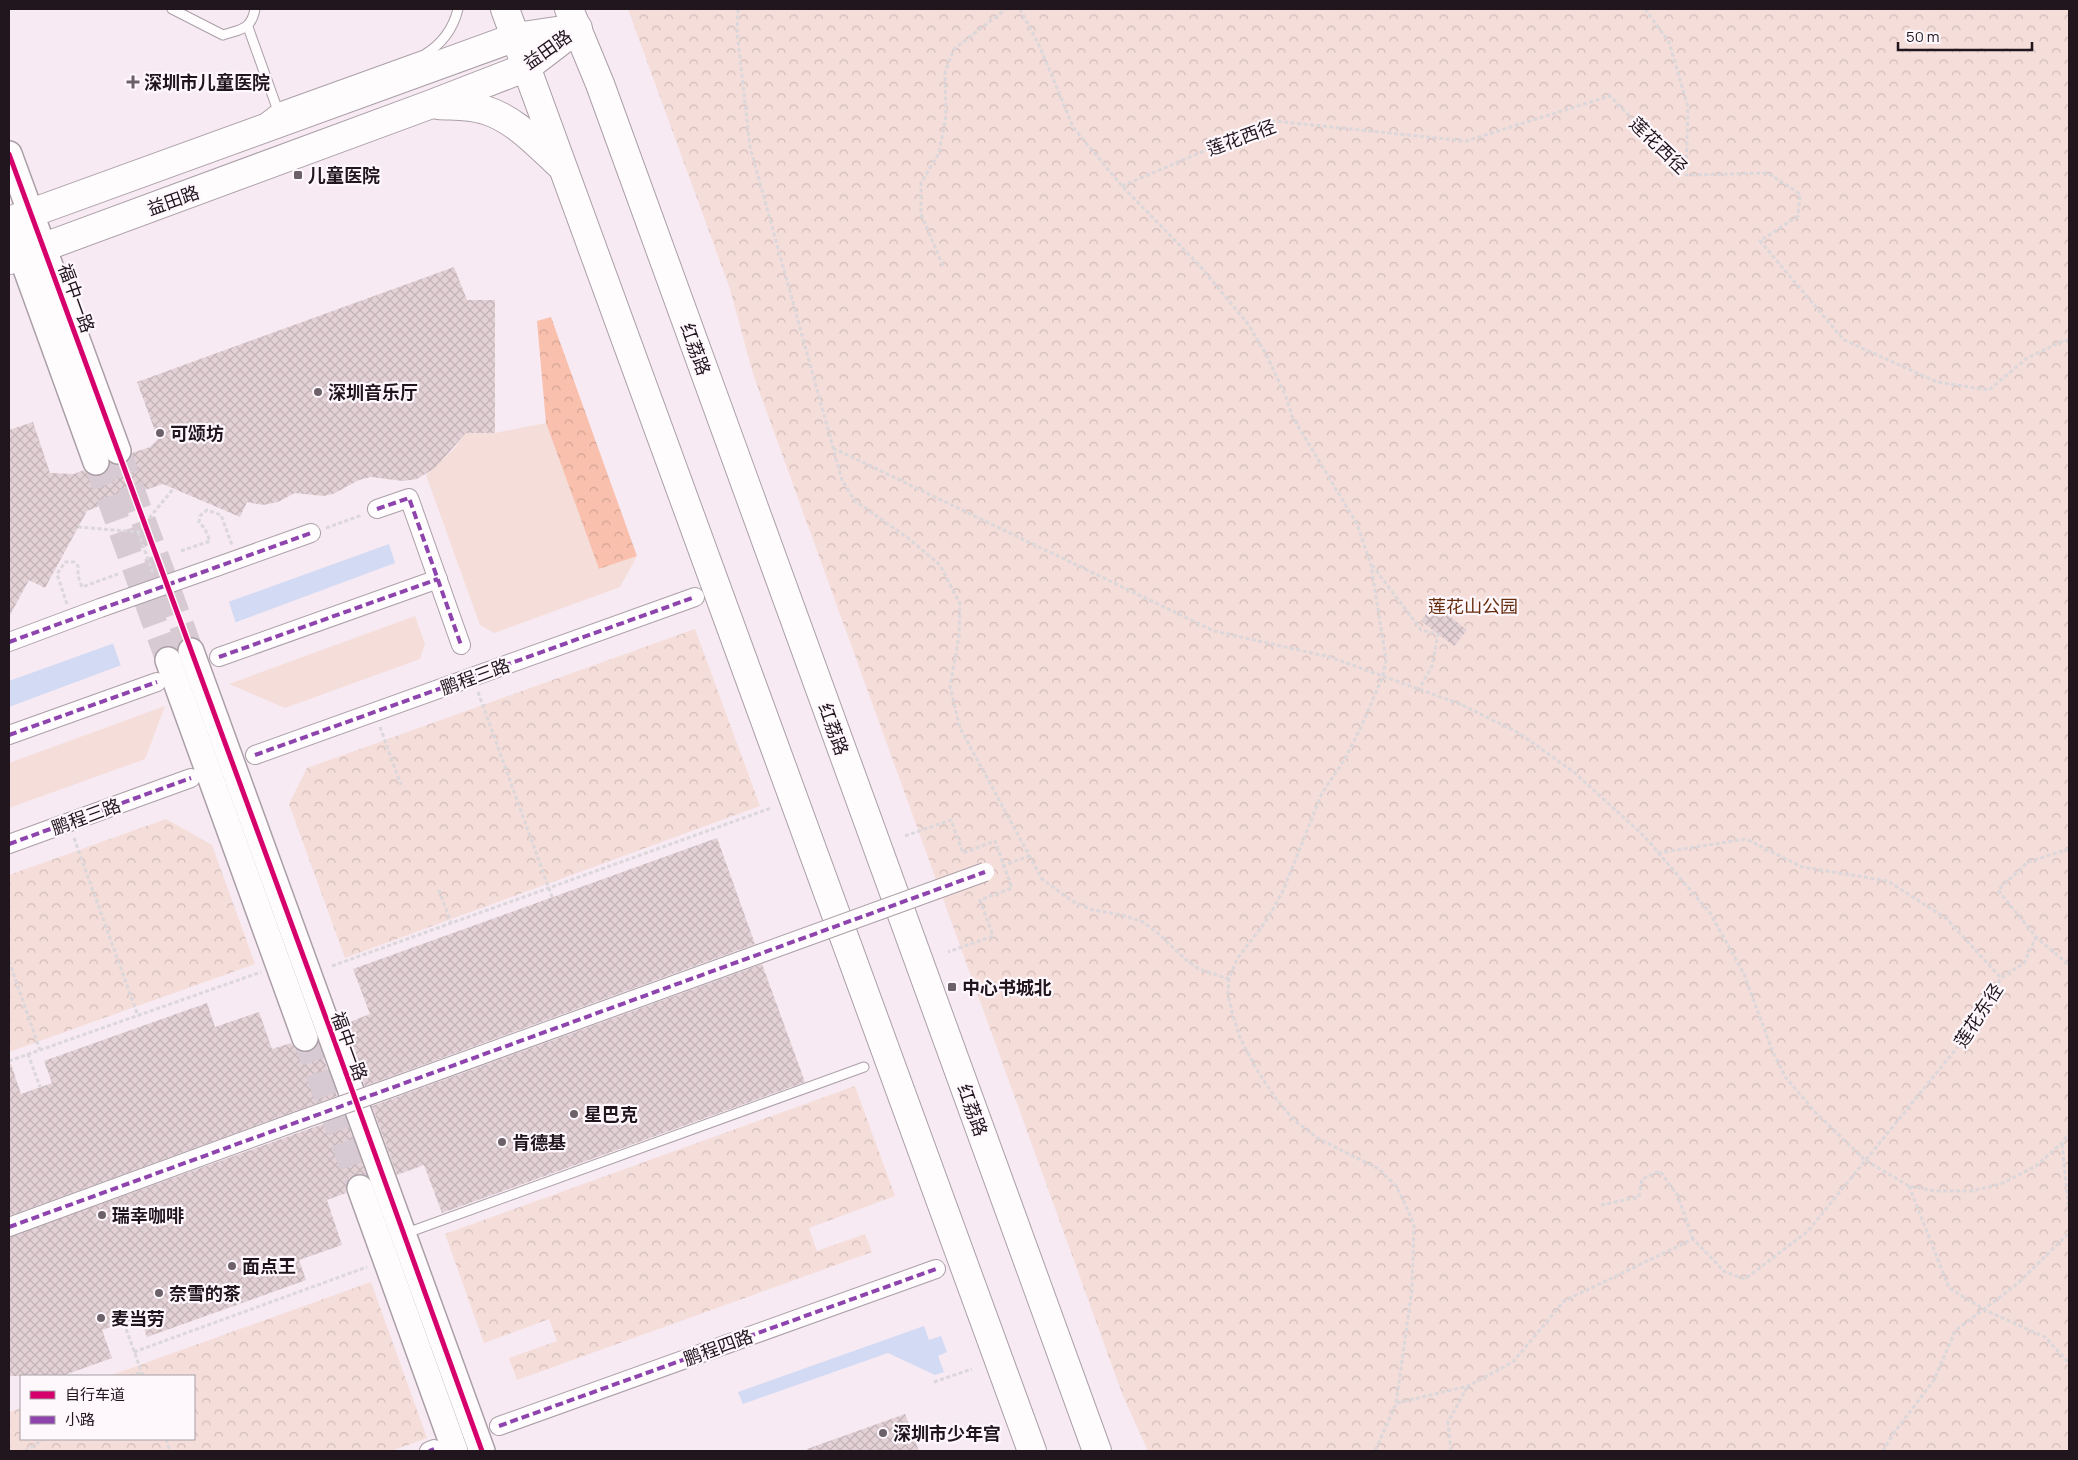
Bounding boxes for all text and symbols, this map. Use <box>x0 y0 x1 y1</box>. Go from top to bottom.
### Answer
scale bar <box>1898 20 2032 52</box>
street label: 益田路 <box>518 24 576 74</box>
text: 50 m <box>1906 26 1940 47</box>
place label: 深圳市儿童医院 <box>144 70 270 94</box>
marker: 深圳市儿童医院 <box>126 75 140 89</box>
street label: 莲花西径 <box>1625 111 1693 179</box>
street label: 莲花西径 <box>1203 113 1279 161</box>
place label: 儿童医院 <box>308 163 380 187</box>
marker: 儿童医院 <box>292 169 304 181</box>
street label: 益田路 <box>144 179 202 221</box>
street label: 福中一路 <box>53 260 101 336</box>
street label: 红荔路 <box>675 320 717 378</box>
place label: 深圳音乐厅 <box>328 380 418 404</box>
marker: 深圳音乐厅 <box>312 386 324 398</box>
place label: 可颂坊 <box>170 421 224 445</box>
marker: 可颂坊 <box>154 427 166 439</box>
park label: 莲花山公园 <box>1428 594 1518 618</box>
street label: 鹏程三路 <box>437 652 513 700</box>
street label: 红荔路 <box>813 700 855 758</box>
street label: 鹏程三路 <box>48 792 124 840</box>
place label: 中心书城北 <box>962 975 1052 999</box>
street label: 莲花东径 <box>1948 978 2008 1052</box>
marker: 中心书城北 <box>946 981 958 993</box>
street label: 福中一路 <box>326 1008 374 1084</box>
street label: 红荔路 <box>952 1081 994 1139</box>
place label: 星巴克 <box>584 1102 638 1126</box>
marker: 星巴克 <box>568 1108 580 1120</box>
place label: 肯德基 <box>512 1130 566 1154</box>
marker: 肯德基 <box>496 1136 508 1148</box>
place label: 瑞幸咖啡 <box>112 1203 184 1227</box>
marker: 瑞幸咖啡 <box>96 1209 108 1221</box>
place label: 面点王 <box>242 1254 296 1278</box>
marker: 面点王 <box>226 1260 238 1272</box>
place label: 奈雪的茶 <box>169 1281 241 1305</box>
marker: 奈雪的茶 <box>153 1287 165 1299</box>
place label: 麦当劳 <box>111 1306 165 1330</box>
marker: 麦当劳 <box>95 1312 107 1324</box>
street label: 鹏程四路 <box>680 1323 756 1371</box>
legend <box>20 1375 195 1440</box>
text: 自行车道 <box>65 1384 125 1405</box>
text: 小路 <box>65 1409 95 1430</box>
place label: 深圳市少年宫 <box>893 1421 1001 1445</box>
marker: 深圳市少年宫 <box>877 1427 889 1439</box>

